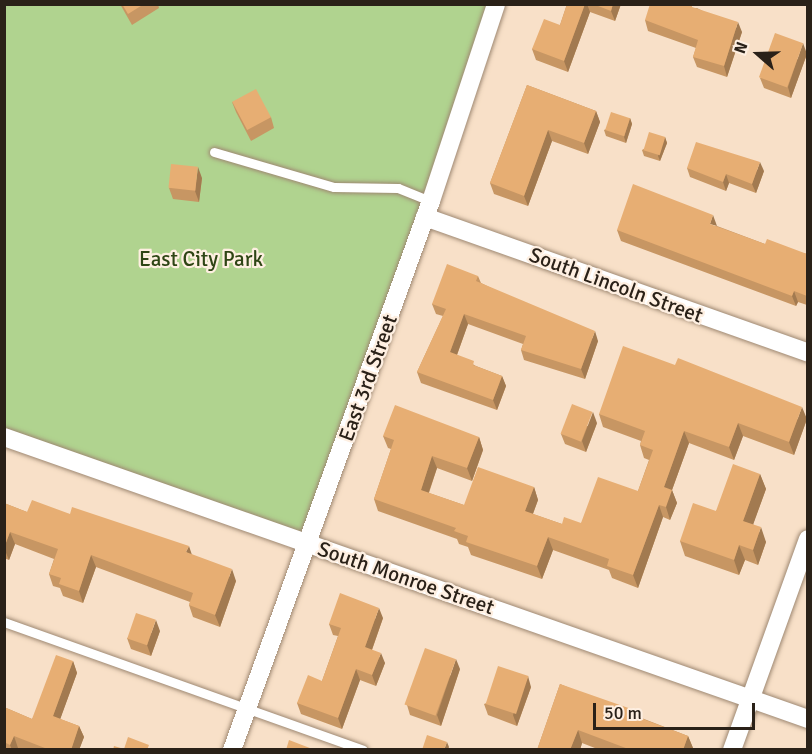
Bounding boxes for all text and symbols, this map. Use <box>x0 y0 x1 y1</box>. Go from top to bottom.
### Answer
north arrow <box>728 24 788 84</box>
text: N <box>730 39 752 57</box>
street label: South Lincoln Street <box>526 242 706 328</box>
park label: East City Park <box>139 246 263 272</box>
street label: East 3rd Street <box>333 311 403 445</box>
street label: South Monroe Street <box>314 536 498 620</box>
scale bar <box>596 691 758 729</box>
text: 50 m <box>604 702 642 724</box>

